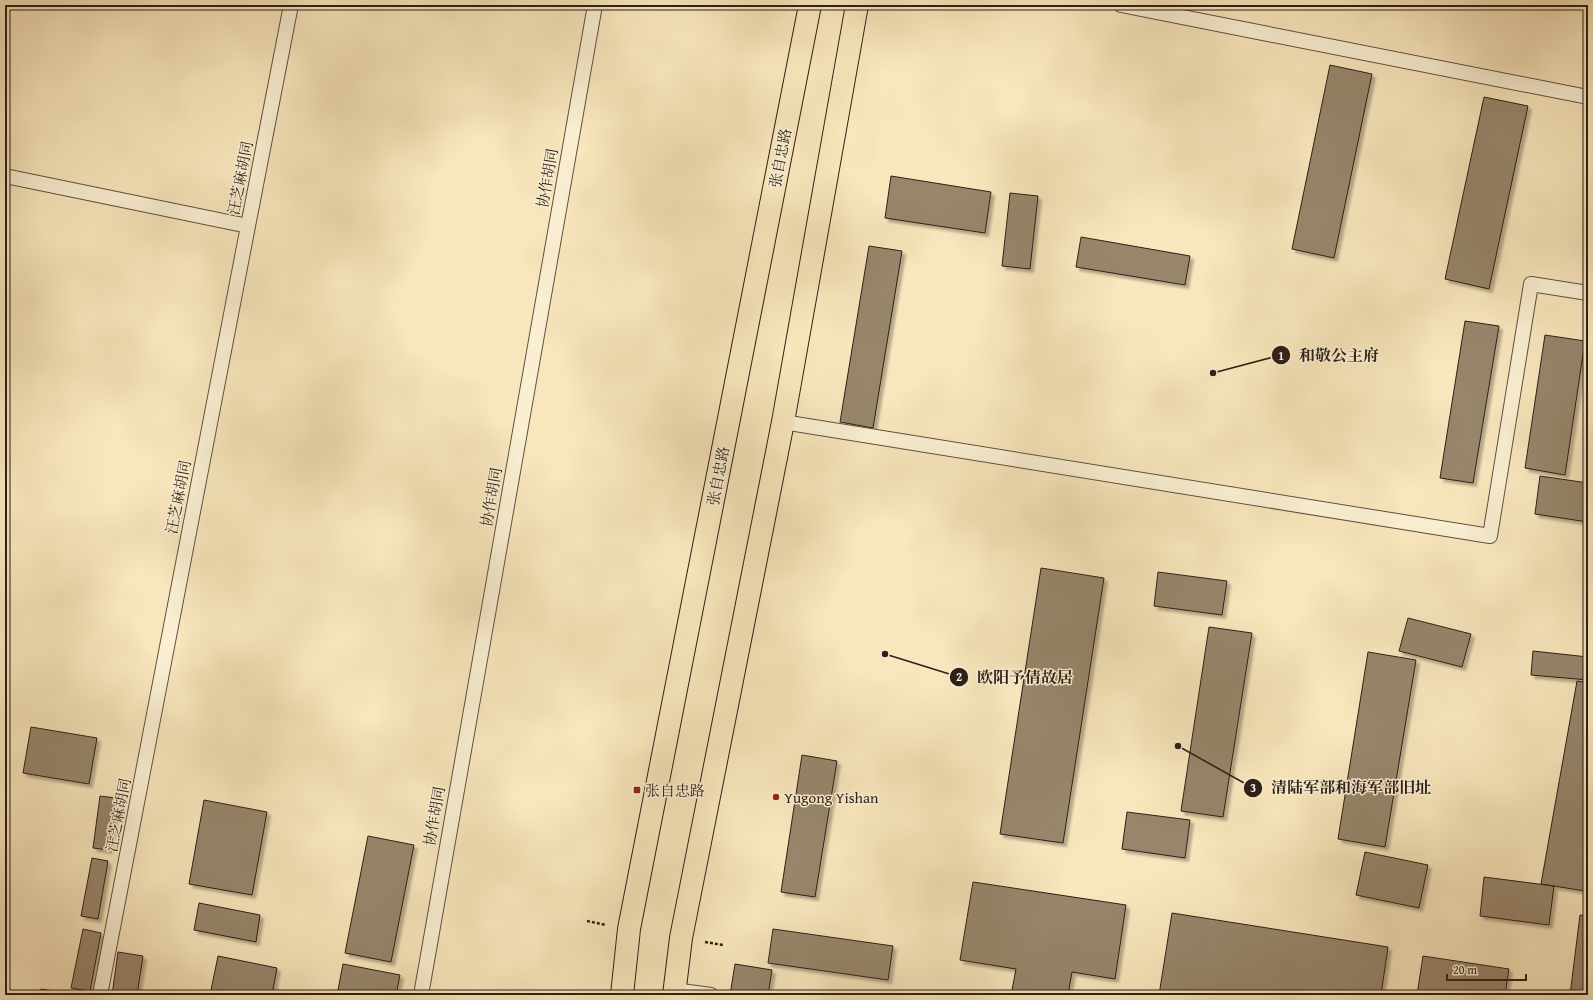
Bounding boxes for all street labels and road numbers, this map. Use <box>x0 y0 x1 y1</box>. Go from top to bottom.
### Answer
street label: 张自忠路 <box>764 127 796 189</box>
street label: 汪芝麻胡同 <box>223 139 257 217</box>
street label: 协作胡同 <box>531 147 563 209</box>
street label: 张自忠路 <box>702 445 734 507</box>
street label: 汪芝麻胡同 <box>161 458 195 536</box>
street label: 协作胡同 <box>475 466 507 528</box>
street label: 汪芝麻胡同 <box>101 776 135 854</box>
street label: 协作胡同 <box>418 785 450 847</box>

